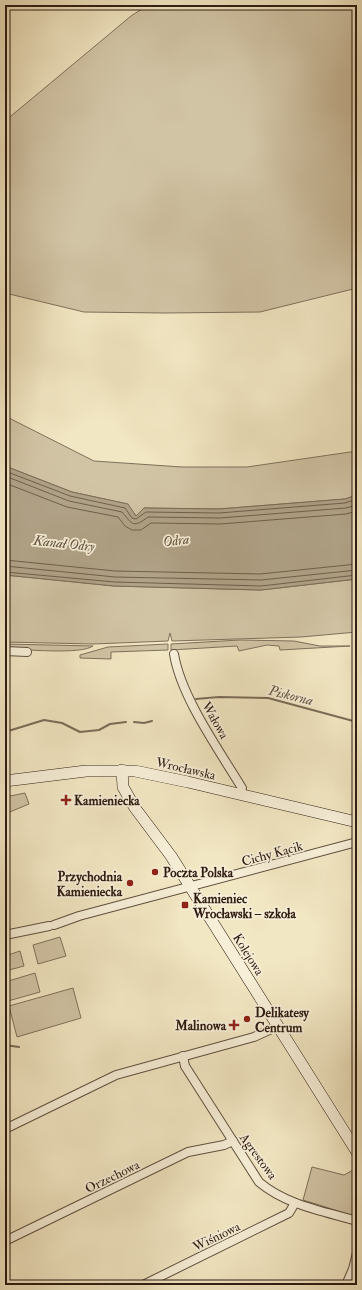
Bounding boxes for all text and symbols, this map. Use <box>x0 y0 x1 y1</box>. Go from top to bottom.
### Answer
water label: Odra <box>162 530 191 551</box>
water label: Kanał Odry <box>32 532 96 555</box>
water label: Piskorna <box>266 681 315 709</box>
street label: Wałowa <box>198 698 232 742</box>
street label: Wrocławska <box>153 754 218 784</box>
place label: Kamieniecka <box>74 793 140 809</box>
marker: Kamieniecka <box>61 795 71 805</box>
street label: Cichy Kącik <box>240 838 306 871</box>
place label: Poczta Polska <box>163 865 234 881</box>
marker: Poczta Polska <box>150 867 160 877</box>
place label: Przychodnia Kamieniecka <box>56 869 123 900</box>
marker: Przychodnia Kamieniecka <box>125 878 135 888</box>
place label: Kamieniec Wrocławski – szkoła <box>192 891 296 922</box>
marker: Kamieniec Wrocławski – szkoła <box>180 900 190 910</box>
street label: Kolejowa <box>229 931 268 979</box>
place label: Delikatesy Centrum <box>255 1005 310 1036</box>
marker: Delikatesy Centrum <box>242 1014 252 1024</box>
place label: Malinowa <box>174 1018 227 1034</box>
marker: Malinowa <box>229 1020 239 1030</box>
street label: Agrestowa <box>236 1130 281 1183</box>
street label: Orzechowa <box>83 1157 143 1197</box>
street label: Wiśniowa <box>189 1218 243 1256</box>

